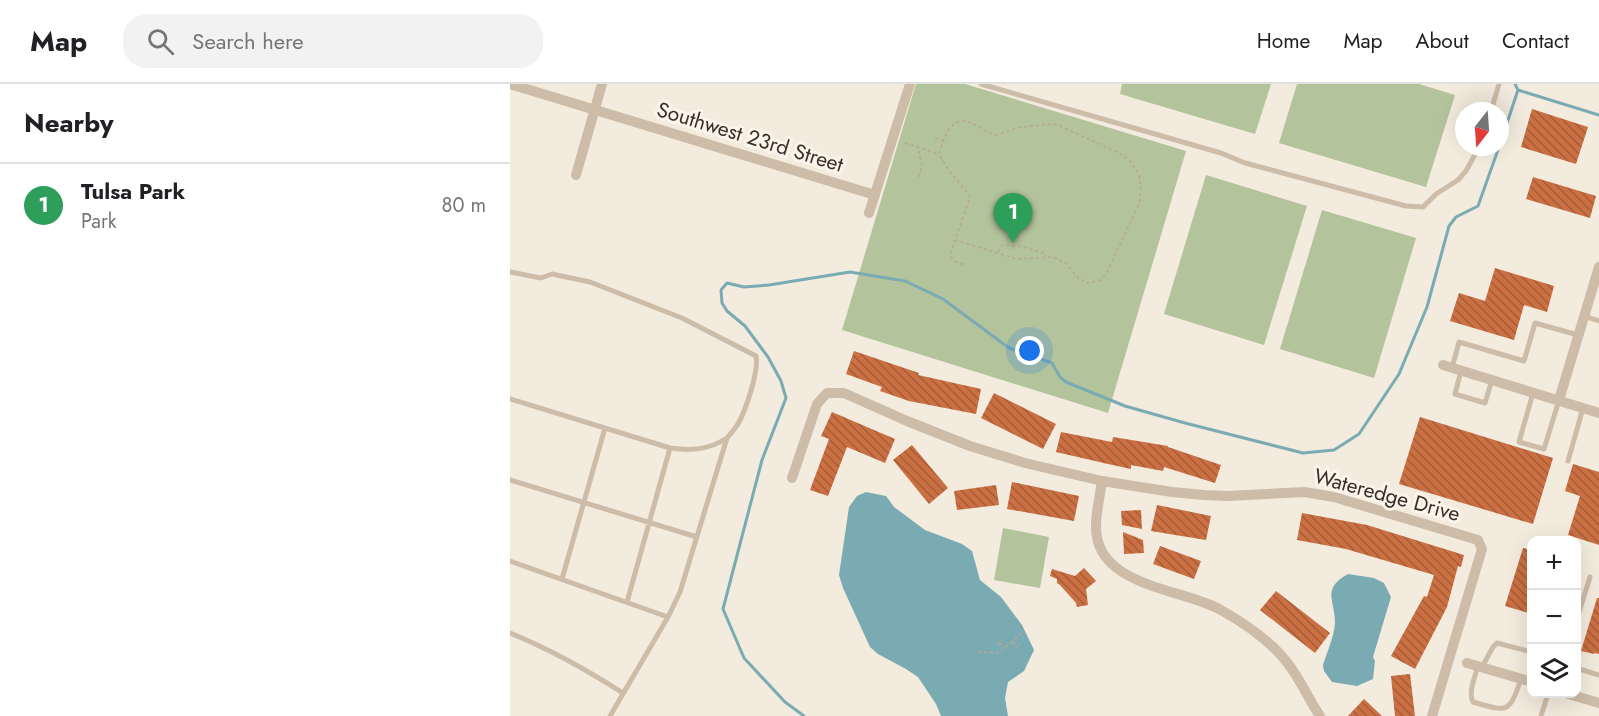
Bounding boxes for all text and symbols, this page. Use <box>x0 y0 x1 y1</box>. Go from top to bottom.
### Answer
search box <box>123 14 543 68</box>
text: Map <box>30 21 87 62</box>
icon: search <box>144 25 177 58</box>
text: Search here <box>192 25 304 57</box>
text: Home <box>1257 26 1310 56</box>
text: Map <box>1343 26 1383 56</box>
text: About <box>1416 26 1469 56</box>
text: Contact <box>1502 26 1569 56</box>
street label: Southwest 23rd Street <box>653 94 847 180</box>
north arrow <box>1455 102 1509 156</box>
text: Nearby <box>24 104 113 142</box>
text: Tulsa Park <box>81 175 185 207</box>
text: 1 <box>38 191 49 220</box>
text: 80 m <box>441 191 486 220</box>
pin: 1 <box>994 194 1032 243</box>
text: Park <box>81 207 117 236</box>
your location <box>1015 336 1044 365</box>
street label: Wateredge Drive <box>1311 461 1464 529</box>
map controls <box>1527 536 1581 698</box>
button: + <box>1527 536 1581 590</box>
button: − <box>1527 590 1581 644</box>
button: layers <box>1527 644 1581 698</box>

